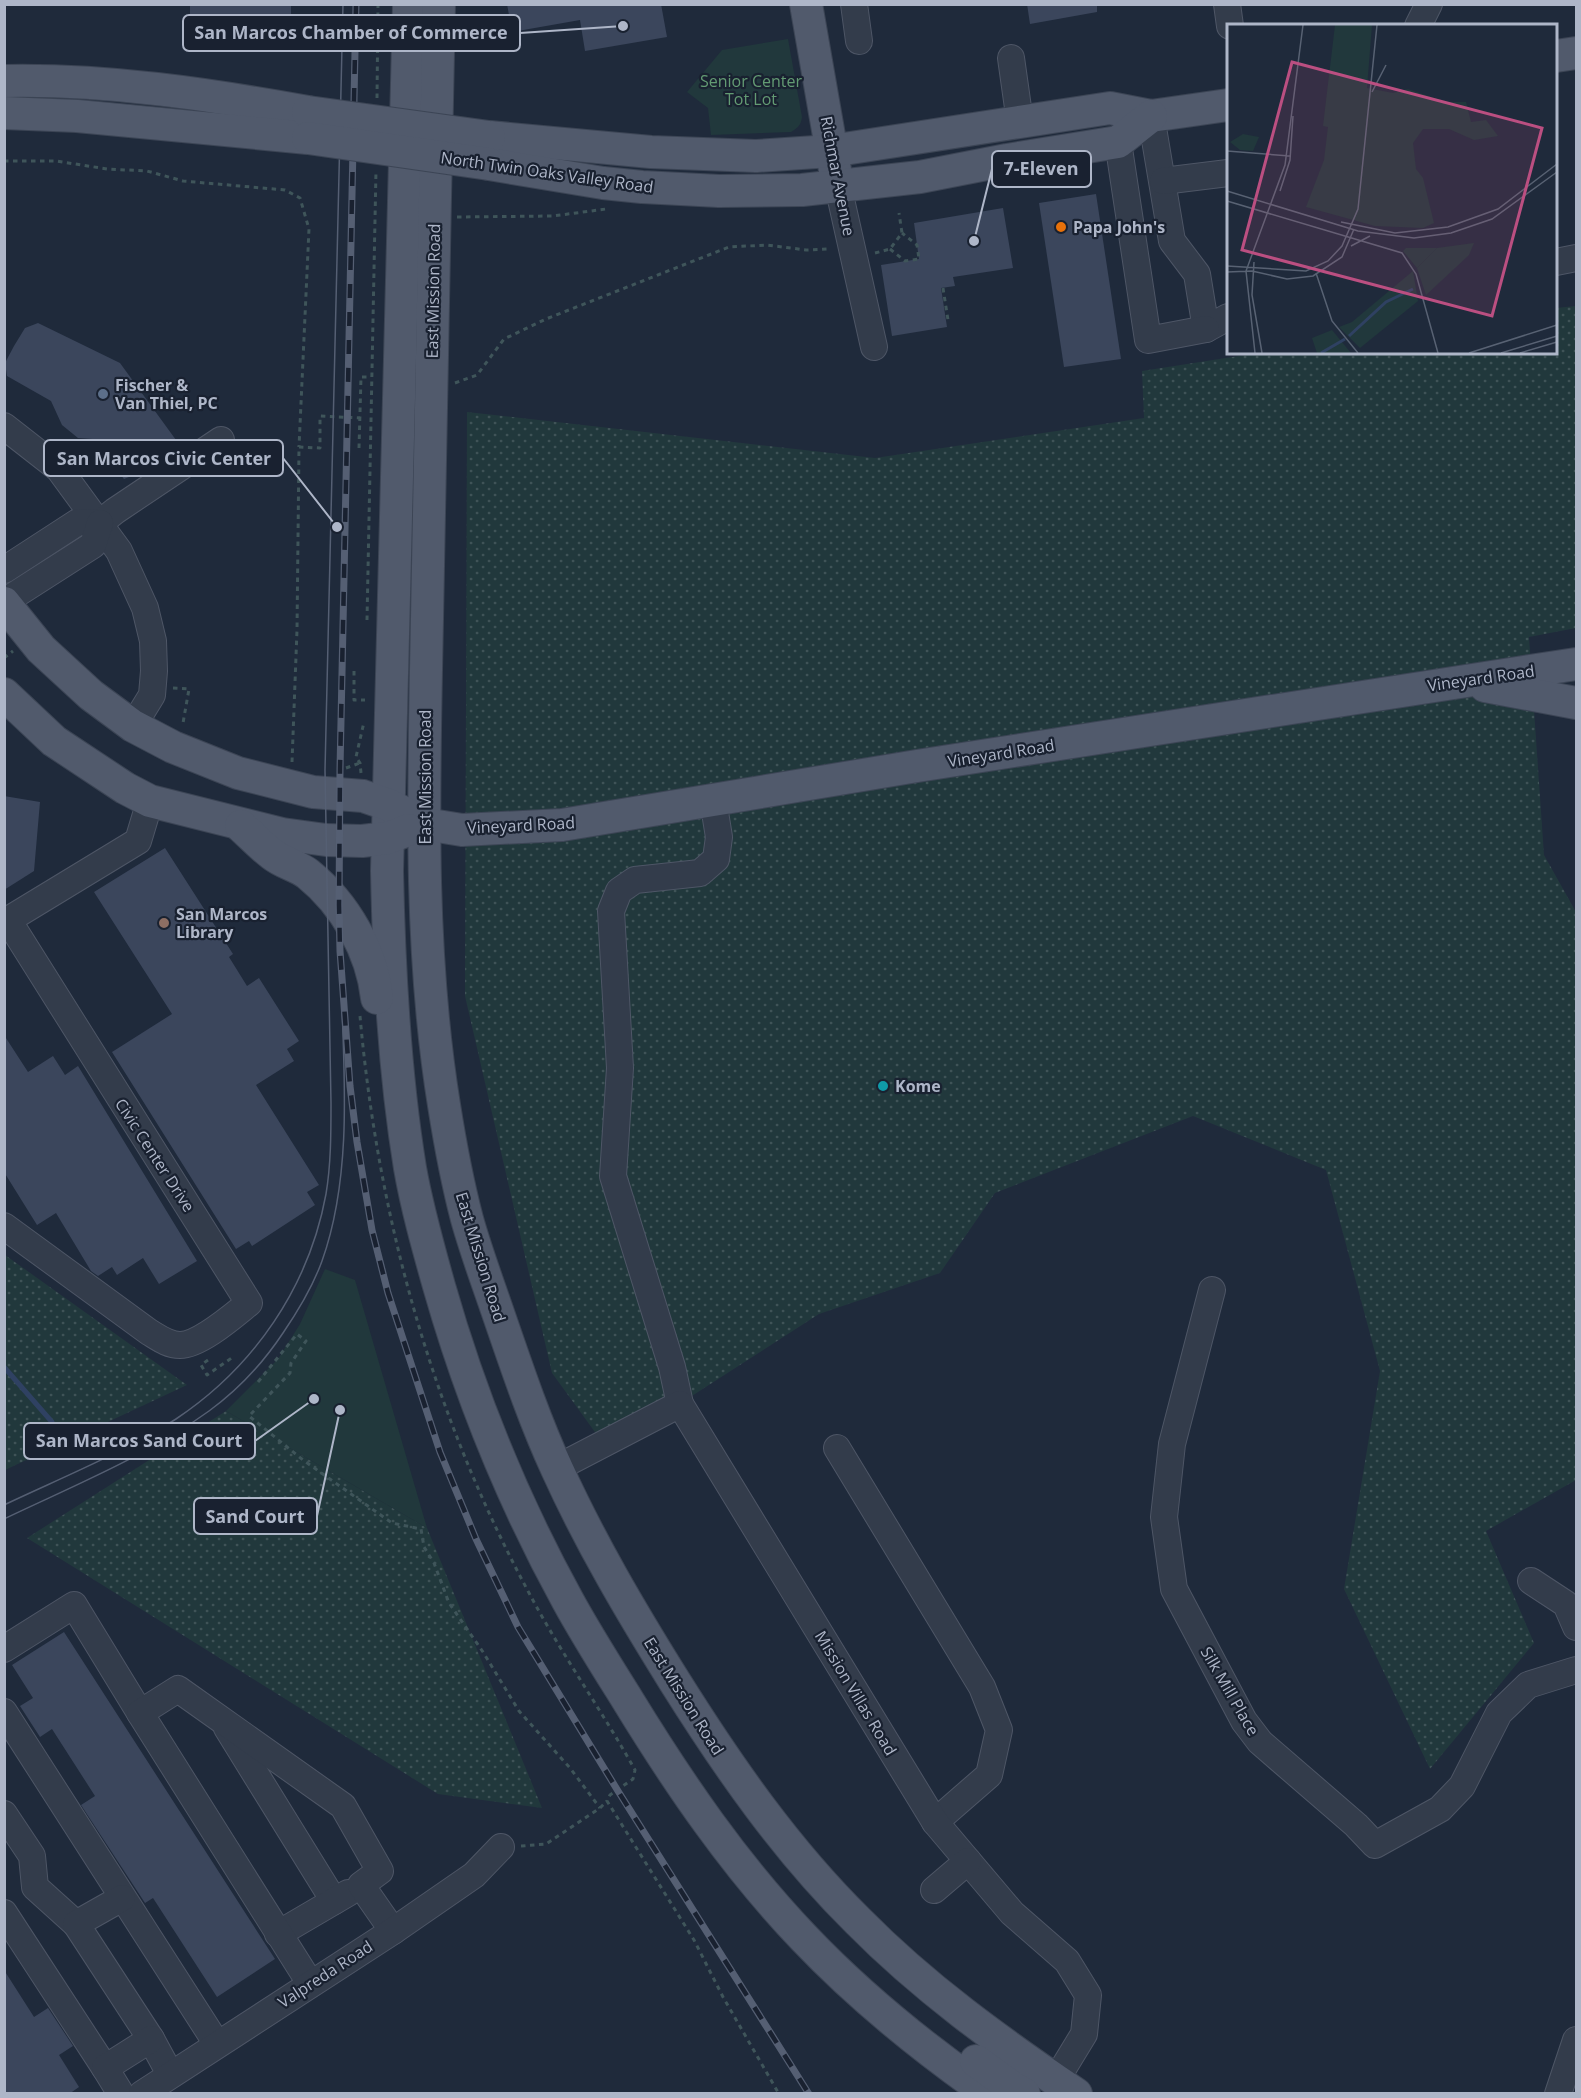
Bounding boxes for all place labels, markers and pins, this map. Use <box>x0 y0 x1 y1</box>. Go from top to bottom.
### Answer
callout: San Marcos Chamber of Commerce <box>183 15 520 51</box>
callout: 7-Eleven <box>992 151 1091 187</box>
place label: Papa John's <box>1073 216 1165 238</box>
marker: Papa John's <box>1054 220 1068 234</box>
place label: Fischer & Van Thiel, PC <box>115 374 218 414</box>
marker: Fischer & Van Thiel, PC <box>96 387 110 401</box>
callout: San Marcos Civic Center <box>44 440 283 476</box>
place label: San Marcos Library <box>176 903 267 943</box>
marker: San Marcos Library <box>157 916 171 930</box>
place label: Kome <box>895 1075 941 1097</box>
marker: Kome <box>876 1079 890 1093</box>
callout: San Marcos Sand Court <box>24 1423 255 1459</box>
callout: Sand Court <box>194 1498 317 1534</box>

